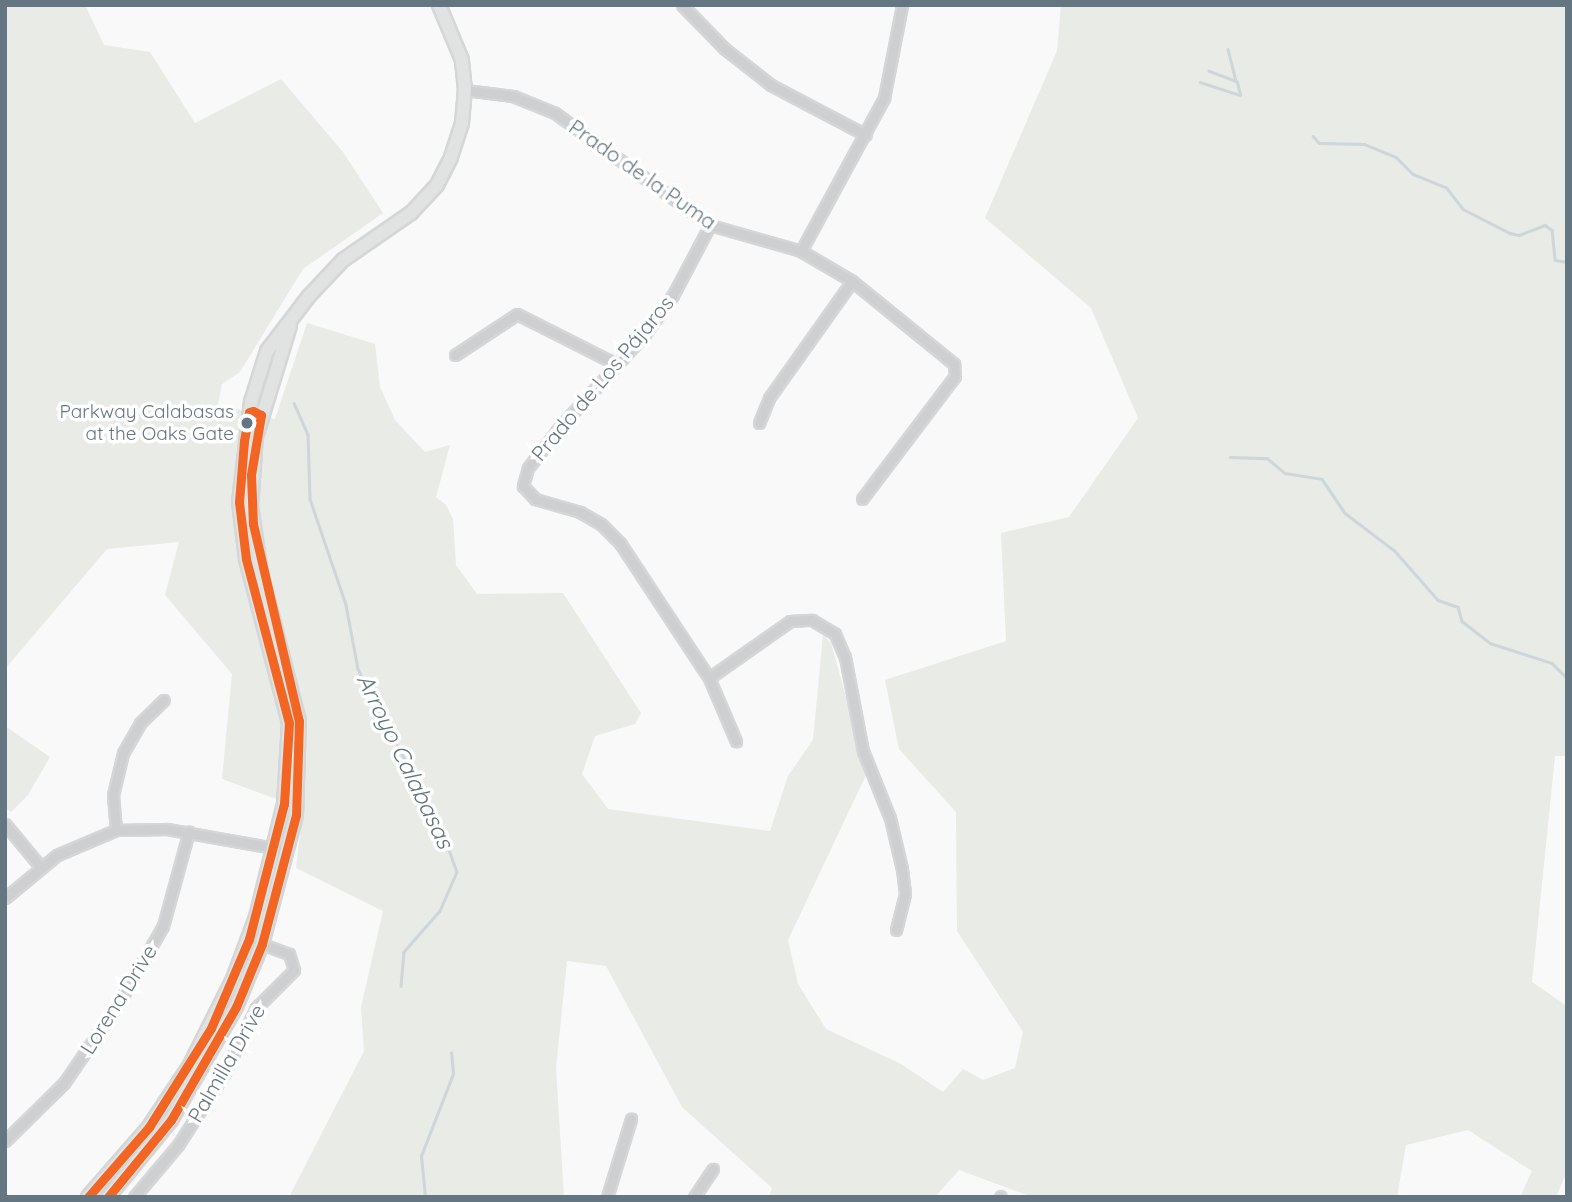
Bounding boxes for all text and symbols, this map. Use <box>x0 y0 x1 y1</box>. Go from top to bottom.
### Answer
street label: Prado de la Puma <box>564 114 722 234</box>
street label: Prado de Los Pájaros <box>526 290 678 466</box>
place label: Parkway Calabasas at the Oaks Gate <box>60 401 234 445</box>
marker: Parkway Calabasas at the Oaks Gate <box>240 416 254 430</box>
water label: Arroyo Calabasas <box>351 669 459 853</box>
street label: Lorena Drive <box>74 940 162 1058</box>
street label: Palmilla Drive <box>182 999 270 1127</box>

